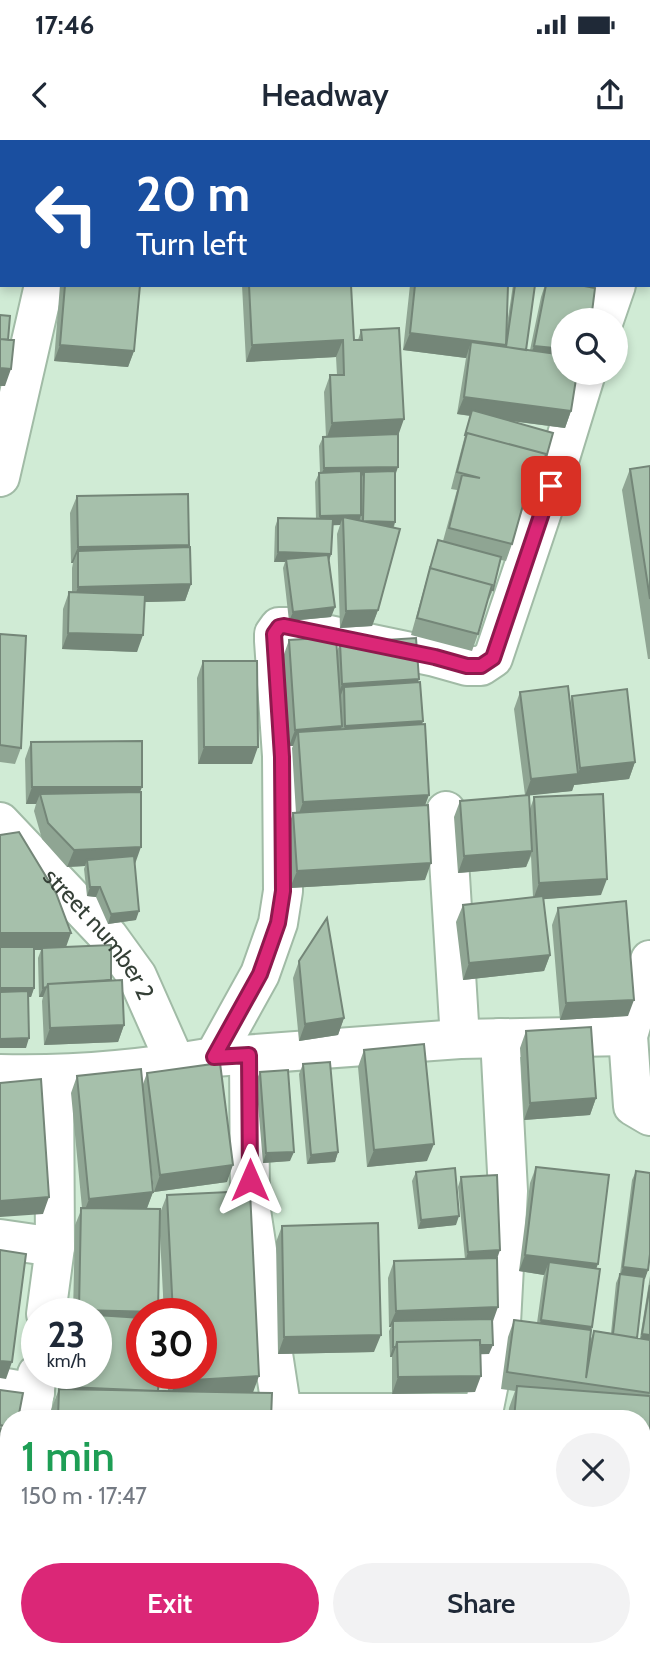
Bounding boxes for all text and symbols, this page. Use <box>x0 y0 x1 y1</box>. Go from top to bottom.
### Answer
text: 17:46 <box>35 9 94 41</box>
text: Headway <box>261 75 389 114</box>
icon: back <box>21 76 59 114</box>
icon: share <box>591 76 629 114</box>
text: 20 m <box>136 164 250 223</box>
icon: left <box>21 168 112 259</box>
text: Turn left <box>136 224 247 263</box>
map controls <box>551 308 628 385</box>
button: search <box>551 308 628 385</box>
pin <box>521 456 581 516</box>
icon: arrive <box>532 467 570 505</box>
street label: street number 2 <box>37 862 161 1004</box>
position arrow <box>213 1143 287 1217</box>
speed limit sign: 30 <box>126 1298 217 1389</box>
text: 23 <box>48 1313 85 1356</box>
text: km/h <box>47 1350 86 1372</box>
text: 1 min <box>21 1430 115 1482</box>
button: close <box>556 1433 630 1507</box>
text: 150 m · 17:47 <box>21 1482 147 1510</box>
button: Exit <box>21 1563 319 1643</box>
button: Share <box>333 1563 630 1643</box>

